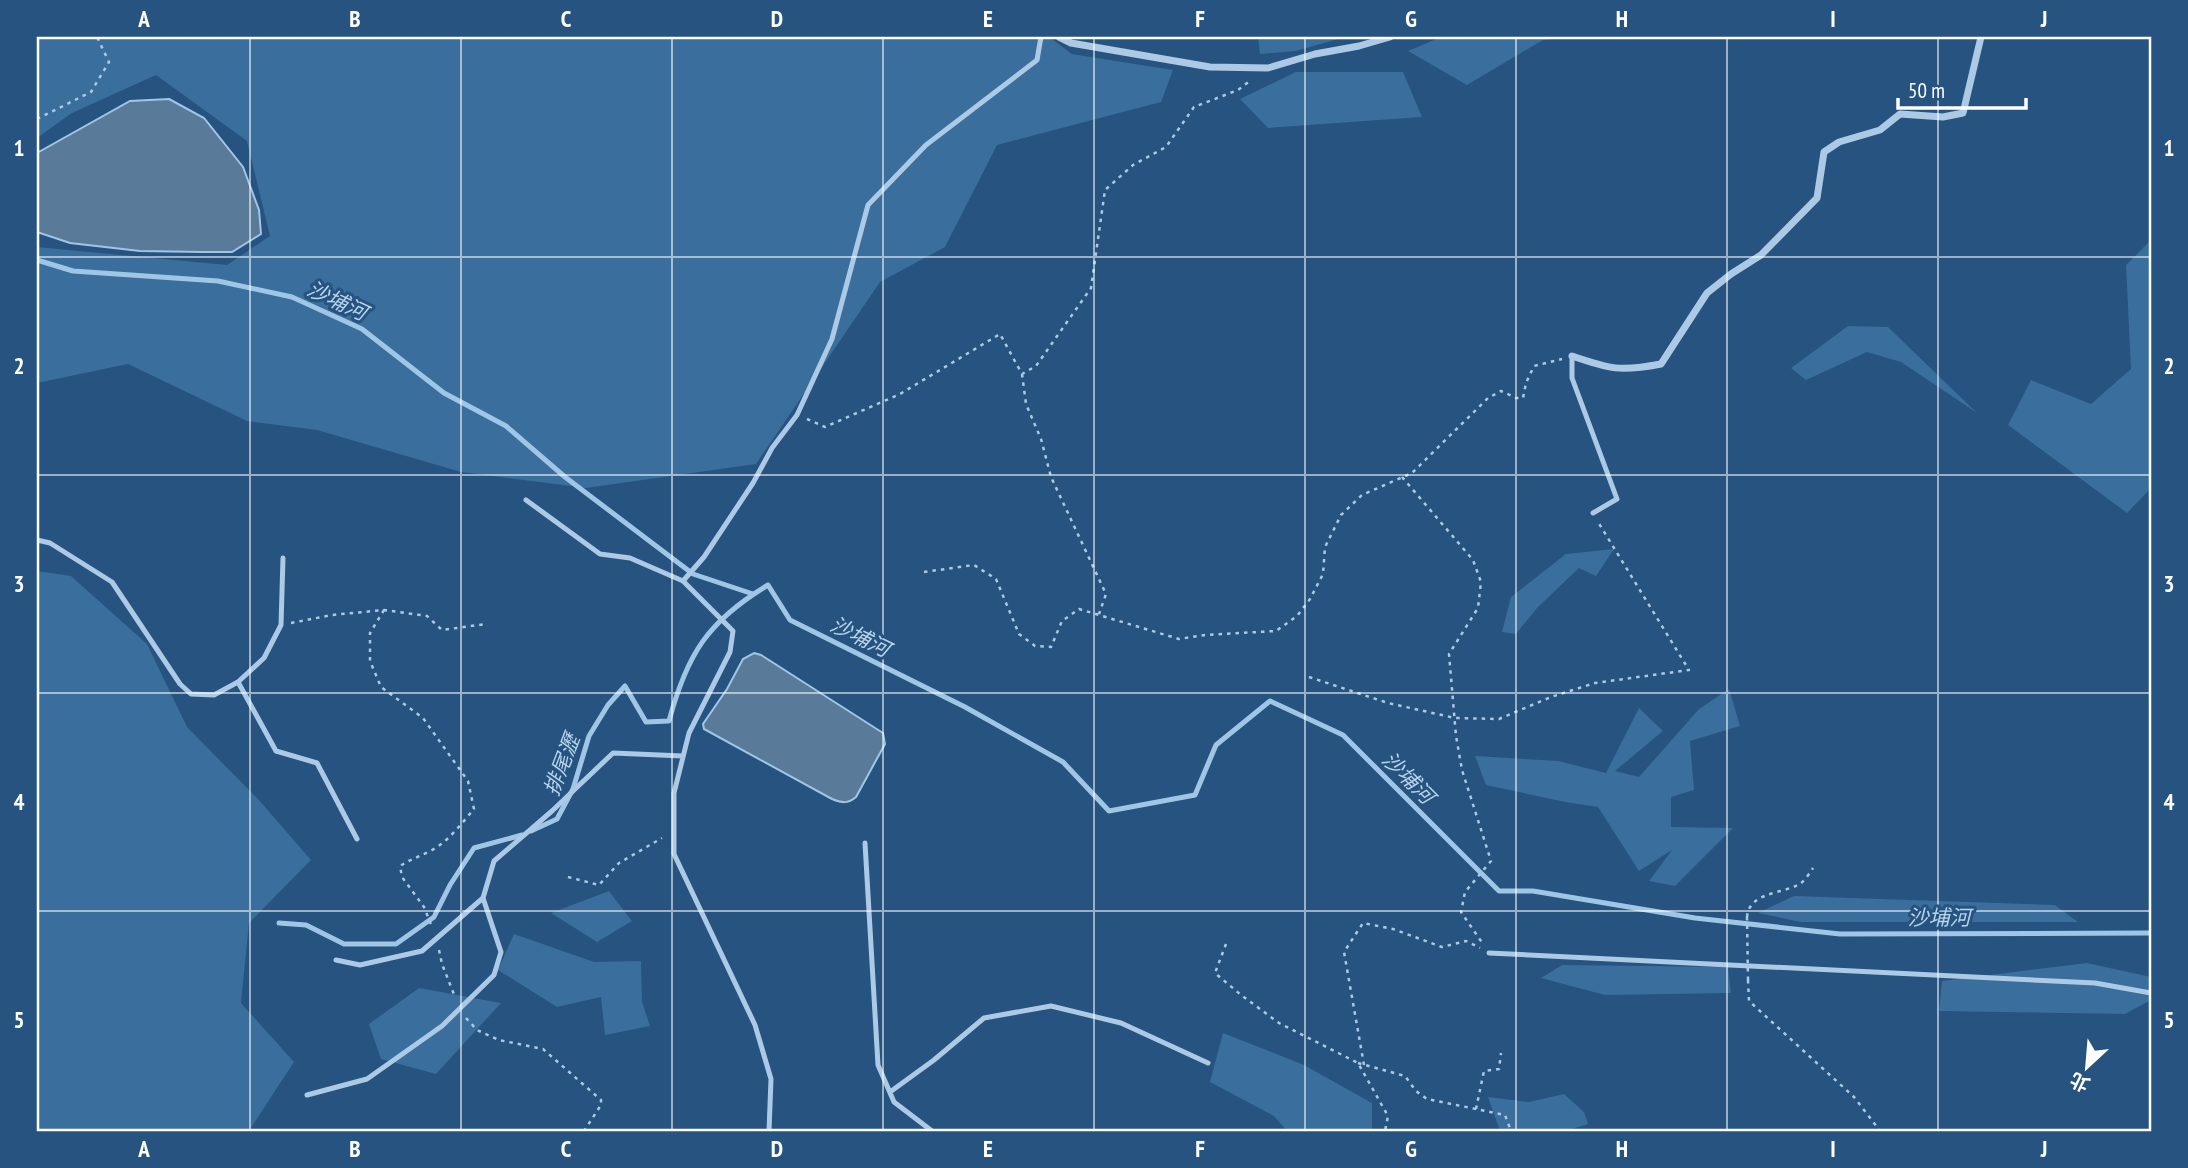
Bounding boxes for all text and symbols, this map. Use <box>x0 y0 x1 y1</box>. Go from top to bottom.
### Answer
text: A <box>137 4 150 33</box>
text: B <box>349 4 361 33</box>
text: C <box>561 4 572 33</box>
text: D <box>771 4 783 33</box>
text: E <box>983 4 993 33</box>
text: F <box>1195 4 1205 33</box>
text: G <box>1405 4 1417 33</box>
text: H <box>1616 4 1628 33</box>
text: I <box>1830 4 1836 33</box>
text: J <box>2040 4 2047 33</box>
scale bar <box>1898 66 2025 110</box>
text: 50 m <box>1908 77 1945 104</box>
text: 1 <box>14 133 25 162</box>
text: 1 <box>2164 133 2175 162</box>
water label: 沙埔河 <box>303 275 375 328</box>
text: 2 <box>14 351 25 380</box>
text: 2 <box>2164 351 2175 380</box>
text: 3 <box>14 569 25 598</box>
text: 3 <box>2164 569 2175 598</box>
water label: 沙埔河 <box>826 611 898 664</box>
water label: 排尾瀝 <box>538 727 587 799</box>
water label: 沙埔河 <box>1377 746 1443 812</box>
text: 4 <box>14 787 25 816</box>
text: 4 <box>2164 787 2175 816</box>
water label: 沙埔河 <box>1908 904 1974 931</box>
text: 5 <box>14 1005 25 1034</box>
text: 5 <box>2164 1005 2175 1034</box>
north arrow <box>2052 1032 2122 1102</box>
text: 北 <box>2066 1067 2093 1097</box>
text: A <box>137 1134 150 1163</box>
text: B <box>349 1134 361 1163</box>
text: C <box>561 1134 572 1163</box>
text: D <box>771 1134 783 1163</box>
text: E <box>983 1134 993 1163</box>
text: F <box>1195 1134 1205 1163</box>
text: G <box>1405 1134 1417 1163</box>
text: H <box>1616 1134 1628 1163</box>
text: I <box>1830 1134 1836 1163</box>
text: J <box>2040 1134 2047 1163</box>

